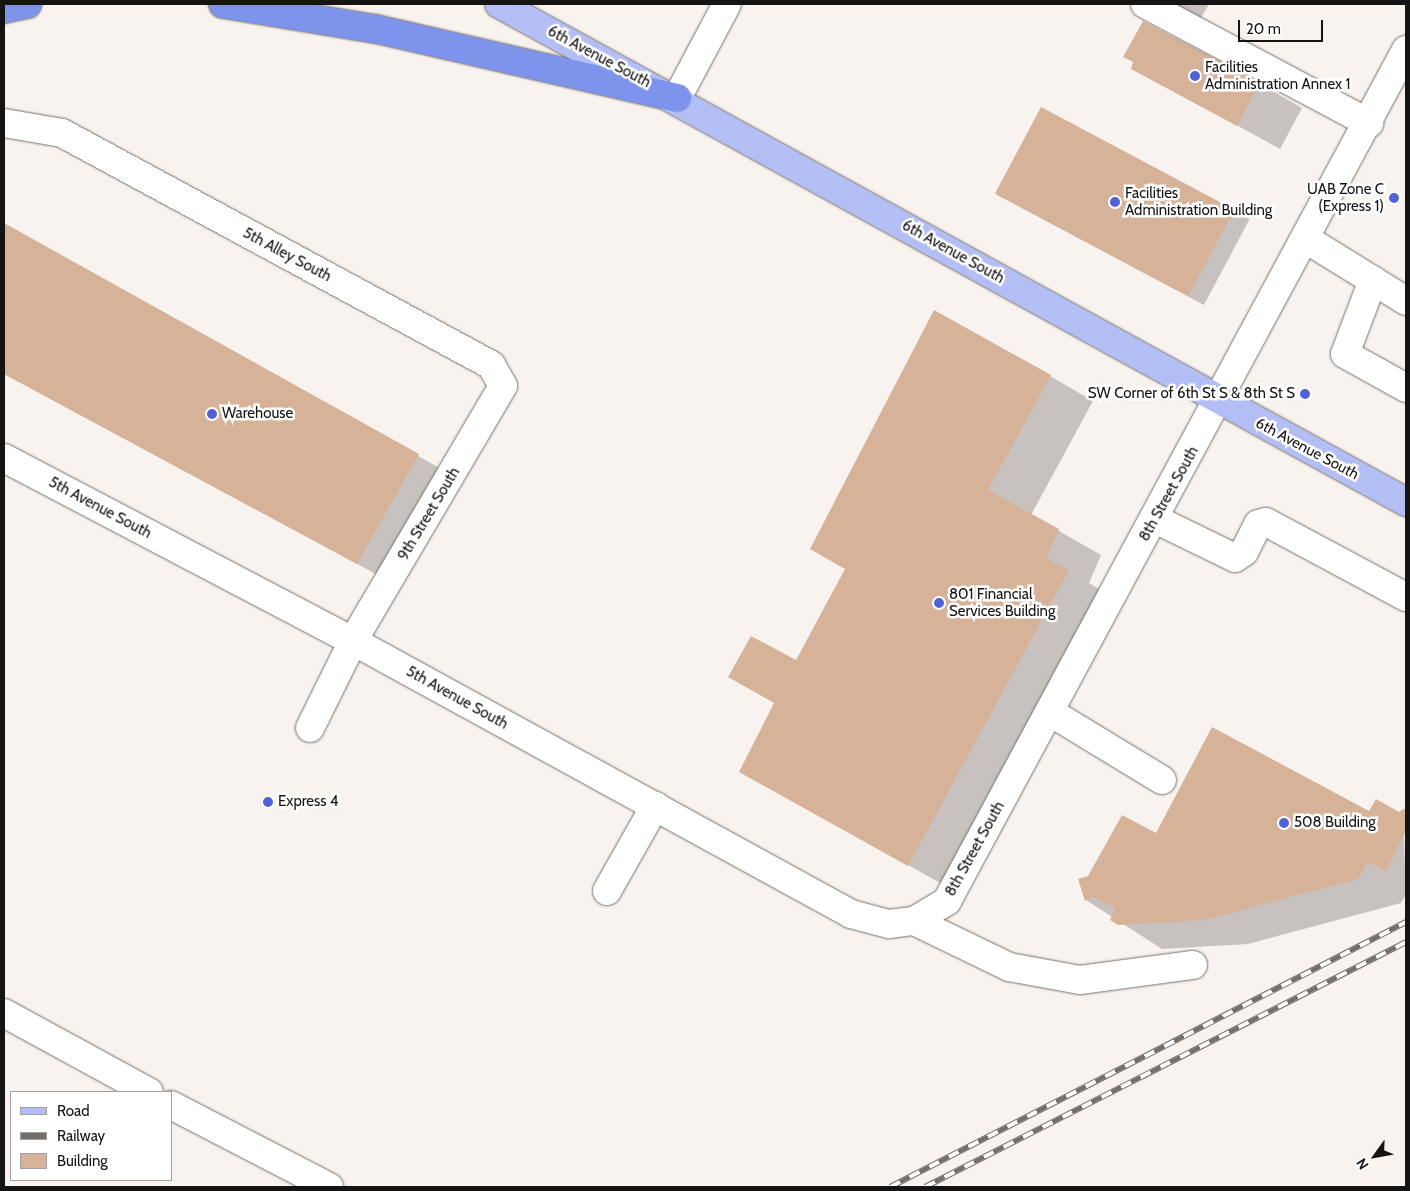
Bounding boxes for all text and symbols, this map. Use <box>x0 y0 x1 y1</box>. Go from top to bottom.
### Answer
scale bar <box>1240 10 1325 42</box>
text: 20 m <box>1246 20 1281 38</box>
street label: 6th Avenue South <box>544 22 654 92</box>
place label: Facilities Administration Annex 1 <box>1205 58 1350 93</box>
marker: Facilities Administration Annex 1 <box>1189 70 1201 82</box>
place label: UAB Zone C (Express 1) <box>1307 180 1384 215</box>
place label: Facilities Administration Building <box>1125 184 1272 219</box>
marker: UAB Zone C (Express 1) <box>1388 192 1400 204</box>
marker: Facilities Administration Building <box>1109 196 1121 208</box>
street label: 6th Avenue South <box>899 216 1007 288</box>
street label: 5th Alley South <box>240 224 334 286</box>
place label: SW Corner of 6th St S & 8th St S <box>1088 385 1295 403</box>
marker: SW Corner of 6th St S & 8th St S <box>1299 388 1311 400</box>
place label: Warehouse <box>222 405 293 423</box>
marker: Warehouse <box>206 408 218 420</box>
street label: 6th Avenue South <box>1252 414 1362 484</box>
street label: 8th Street South <box>1136 443 1202 545</box>
street label: 9th Street South <box>394 464 464 564</box>
street label: 5th Avenue South <box>46 473 154 543</box>
place label: 801 Financial Services Building <box>949 585 1055 620</box>
marker: 801 Financial Services Building <box>933 597 945 609</box>
street label: 5th Avenue South <box>403 663 511 733</box>
place label: Express 4 <box>278 793 338 811</box>
marker: Express 4 <box>262 796 274 808</box>
street label: 8th Street South <box>942 798 1008 900</box>
place label: 508 Building <box>1294 814 1376 832</box>
marker: 508 Building <box>1278 817 1290 829</box>
legend <box>10 1091 172 1181</box>
text: Road <box>57 1102 90 1120</box>
text: Railway <box>57 1127 105 1145</box>
north arrow <box>1350 1131 1400 1181</box>
text: Building <box>57 1152 108 1170</box>
text: N <box>1352 1155 1373 1173</box>

